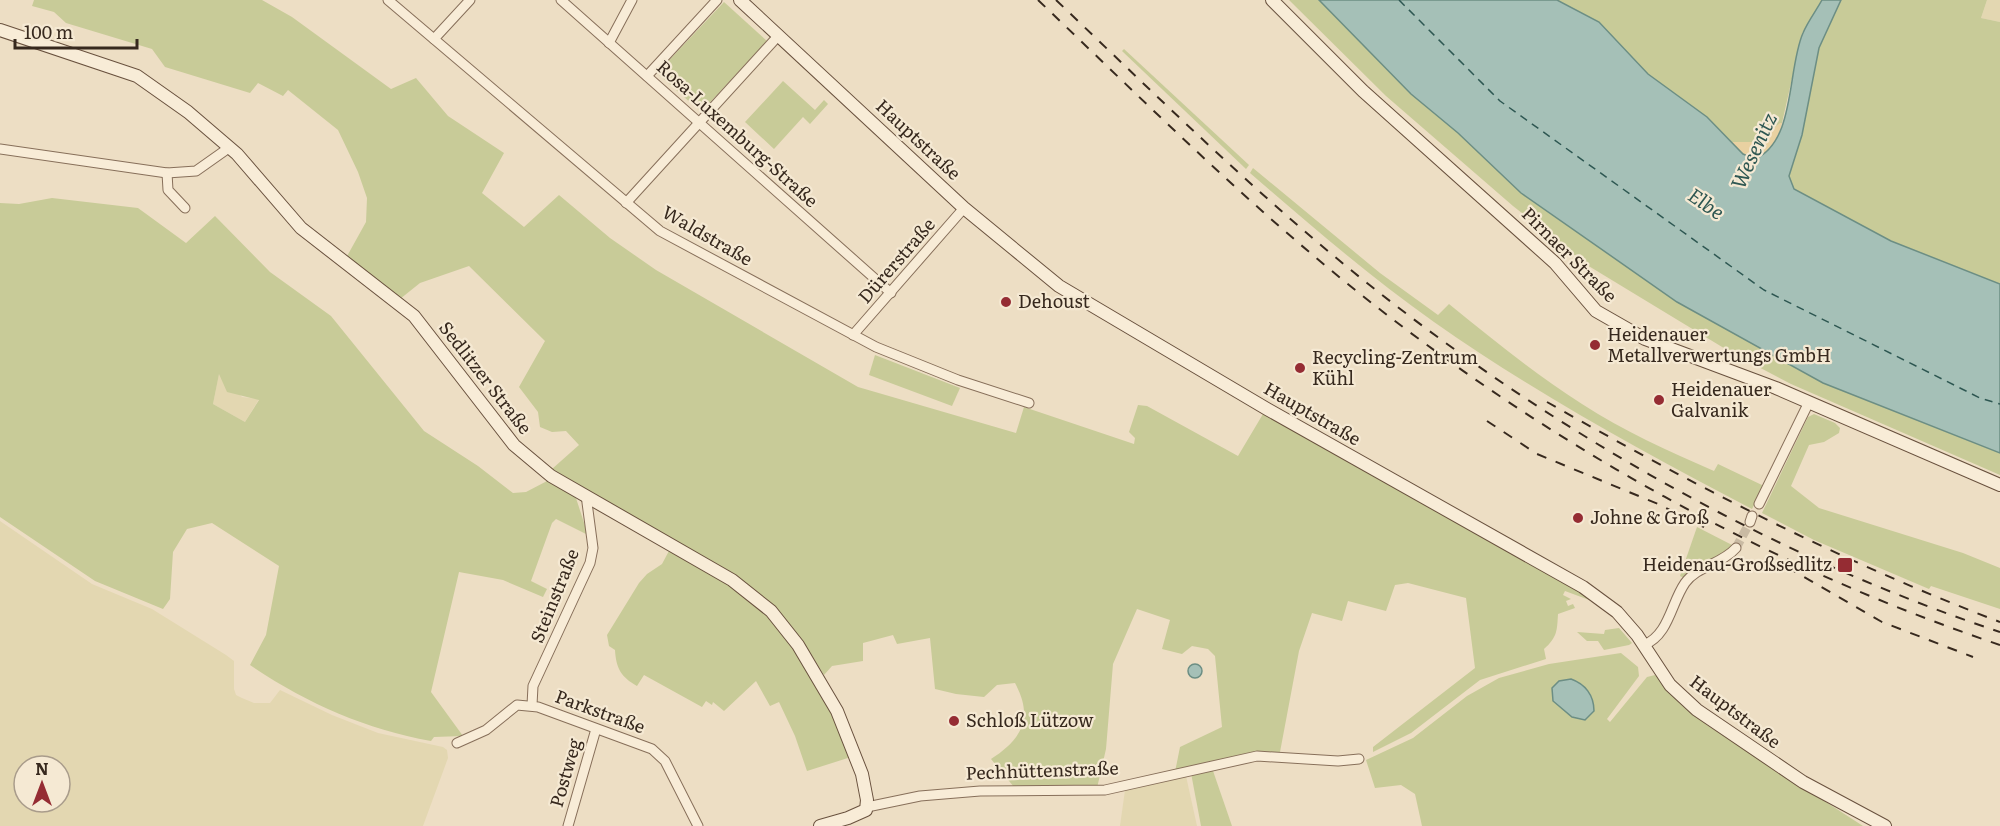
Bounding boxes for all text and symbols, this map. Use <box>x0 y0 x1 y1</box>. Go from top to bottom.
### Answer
scale bar <box>15 12 136 50</box>
text: 100 m <box>24 18 73 45</box>
street label: Rosa-Luxemburg-Straße <box>651 53 825 213</box>
street label: Hauptstraße <box>870 92 968 186</box>
water label: Wesenitz <box>1721 107 1783 193</box>
water label: Elbe <box>1683 179 1731 226</box>
street label: Waldstraße <box>657 198 758 272</box>
street label: Pirnaer Straße <box>1516 200 1624 308</box>
street label: Dürerstraße <box>851 211 941 309</box>
place label: Dehoust <box>1018 287 1090 314</box>
marker: Dehoust <box>999 295 1013 309</box>
street label: Sedlitzer Straße <box>433 315 539 439</box>
place label: Heidenauer Metallverwertungs GmbH <box>1607 320 1831 368</box>
marker: Heidenauer Metallverwertungs GmbH <box>1588 338 1602 352</box>
place label: Recycling-Zentrum Kühl <box>1312 343 1478 391</box>
marker: Recycling-Zentrum Kühl <box>1293 361 1307 375</box>
street label: Hauptstraße <box>1259 374 1366 451</box>
place label: Heidenauer Galvanik <box>1671 375 1772 423</box>
marker: Heidenauer Galvanik <box>1652 393 1666 407</box>
place label: Johne & Groß <box>1590 503 1709 530</box>
marker: Johne & Groß <box>1571 511 1585 525</box>
street label: Steinstraße <box>522 544 585 647</box>
place label: Heidenau-Großsedlitz <box>1642 550 1832 577</box>
marker: Heidenau-Großsedlitz <box>1836 556 1854 574</box>
street label: Hauptstraße <box>1685 667 1787 754</box>
street label: Parkstraße <box>552 682 649 739</box>
place label: Schloß Lützow <box>966 706 1094 733</box>
marker: Schloß Lützow <box>947 714 961 728</box>
street label: Postweg <box>542 734 588 810</box>
street label: Pechhüttenstraße <box>965 753 1119 786</box>
north arrow <box>12 754 72 814</box>
text: N <box>35 756 49 780</box>

